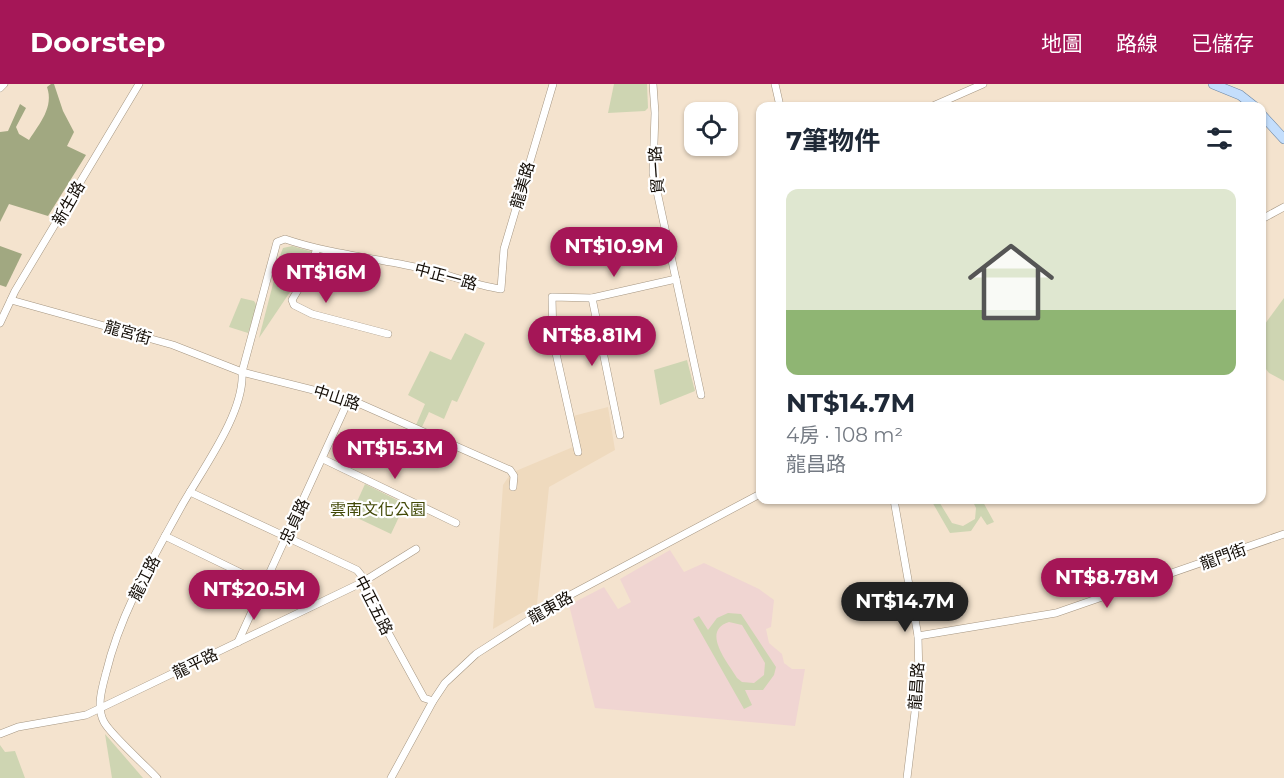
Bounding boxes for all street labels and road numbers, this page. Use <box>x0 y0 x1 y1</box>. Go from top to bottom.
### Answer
street label: 貿一路 <box>645 145 668 195</box>
street label: 龍美路 <box>507 159 538 211</box>
street label: 新生路 <box>48 178 89 229</box>
street label: 中正一路 <box>412 259 479 294</box>
street label: 龍宮街 <box>102 317 154 348</box>
street label: 中山路 <box>311 381 363 414</box>
street label: 忠貞路 <box>276 495 313 547</box>
street label: 龍門街 <box>1197 539 1249 574</box>
street label: 龍江路 <box>125 553 164 604</box>
street label: 中正五路 <box>351 572 397 638</box>
street label: 龍東路 <box>525 587 576 627</box>
street label: 龍平路 <box>169 644 221 683</box>
street label: 龍昌路 <box>905 661 928 711</box>

